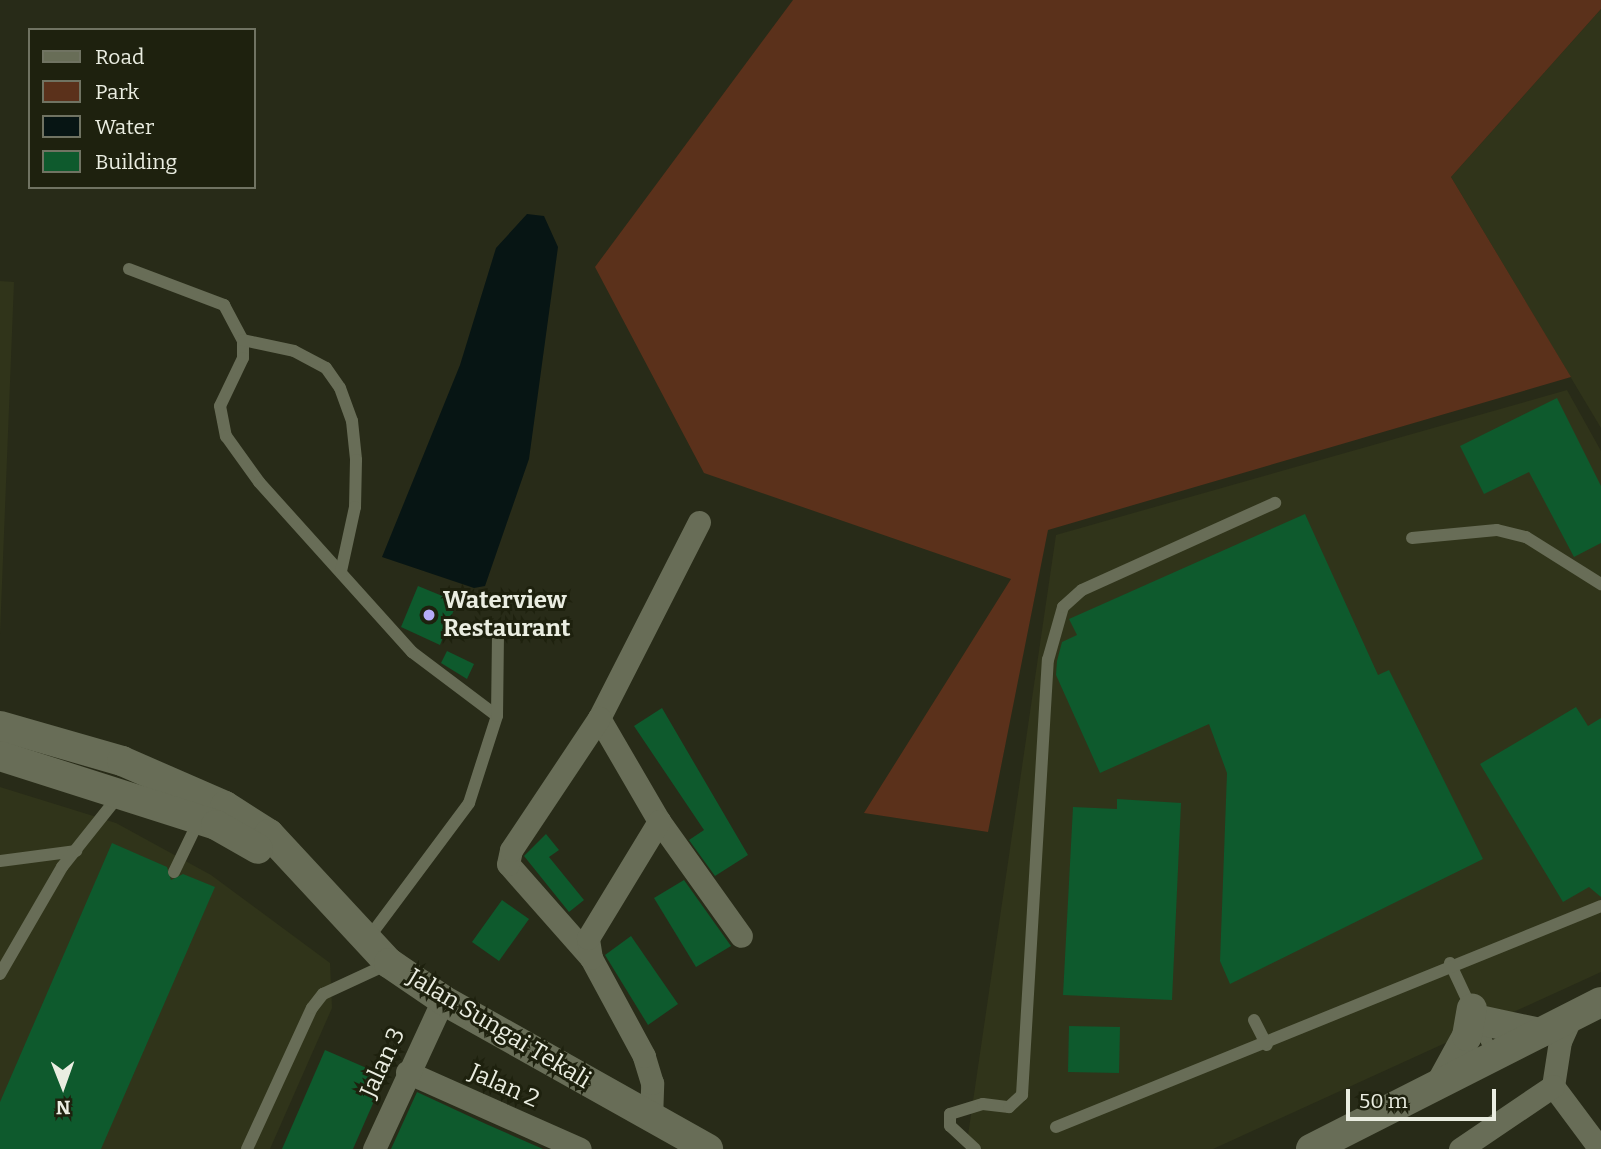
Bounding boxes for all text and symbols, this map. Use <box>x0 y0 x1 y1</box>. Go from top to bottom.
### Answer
legend <box>28 28 256 189</box>
text: Road <box>95 44 144 70</box>
text: Park <box>95 79 139 105</box>
text: Water <box>95 114 154 140</box>
text: Building <box>95 149 177 175</box>
place label: Waterview Restaurant <box>443 587 570 643</box>
marker: Waterview Restaurant <box>421 607 437 623</box>
street label: Jalan Sungai Tekali <box>402 963 596 1095</box>
street label: Jalan 3 <box>354 1023 412 1103</box>
north arrow <box>28 1051 98 1121</box>
street label: Jalan 2 <box>465 1058 543 1114</box>
scale bar <box>1349 1076 1500 1120</box>
text: 50 m <box>1359 1088 1408 1114</box>
text: N <box>56 1096 71 1119</box>

